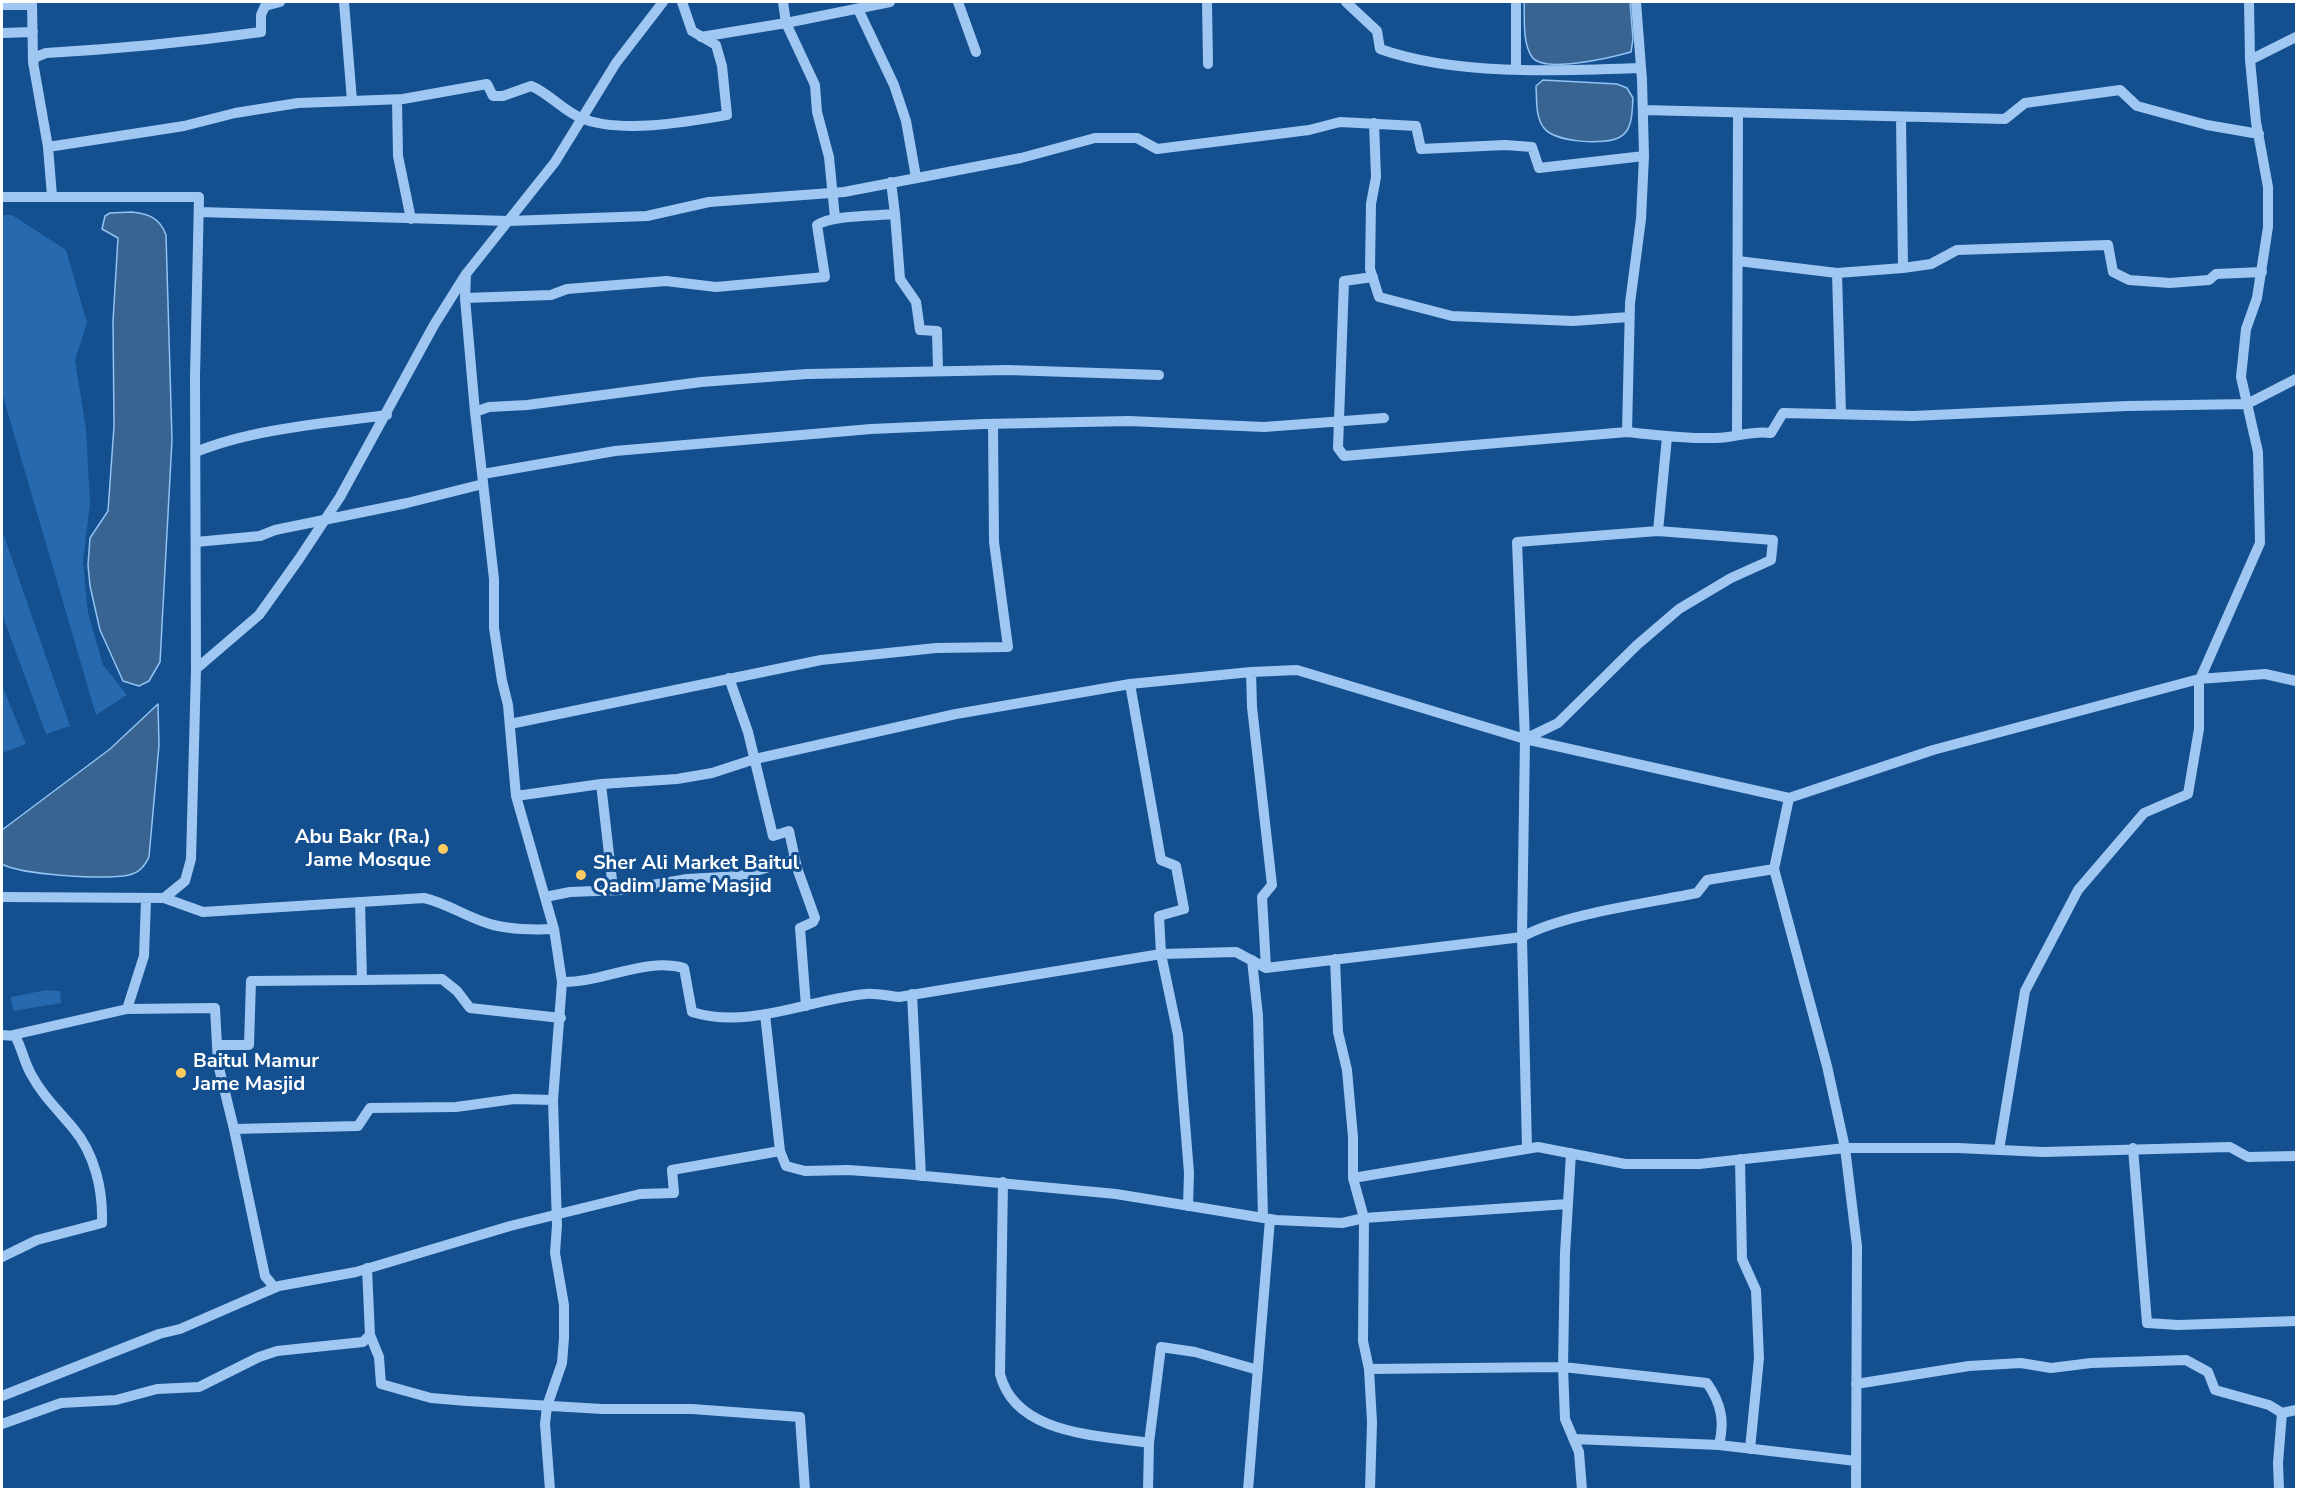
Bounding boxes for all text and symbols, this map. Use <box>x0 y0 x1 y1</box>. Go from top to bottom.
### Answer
place label: Abu Bakr (Ra.) Jame Mosque <box>295 826 431 873</box>
marker: Abu Bakr (Ra.) Jame Mosque <box>436 842 450 856</box>
place label: Sher Ali Market Baitul Qadim Jame Masjid <box>593 852 799 899</box>
marker: Sher Ali Market Baitul Qadim Jame Masjid <box>574 868 588 882</box>
place label: Baitul Mamur Jame Masjid <box>193 1050 319 1097</box>
marker: Baitul Mamur Jame Masjid <box>174 1066 188 1080</box>

